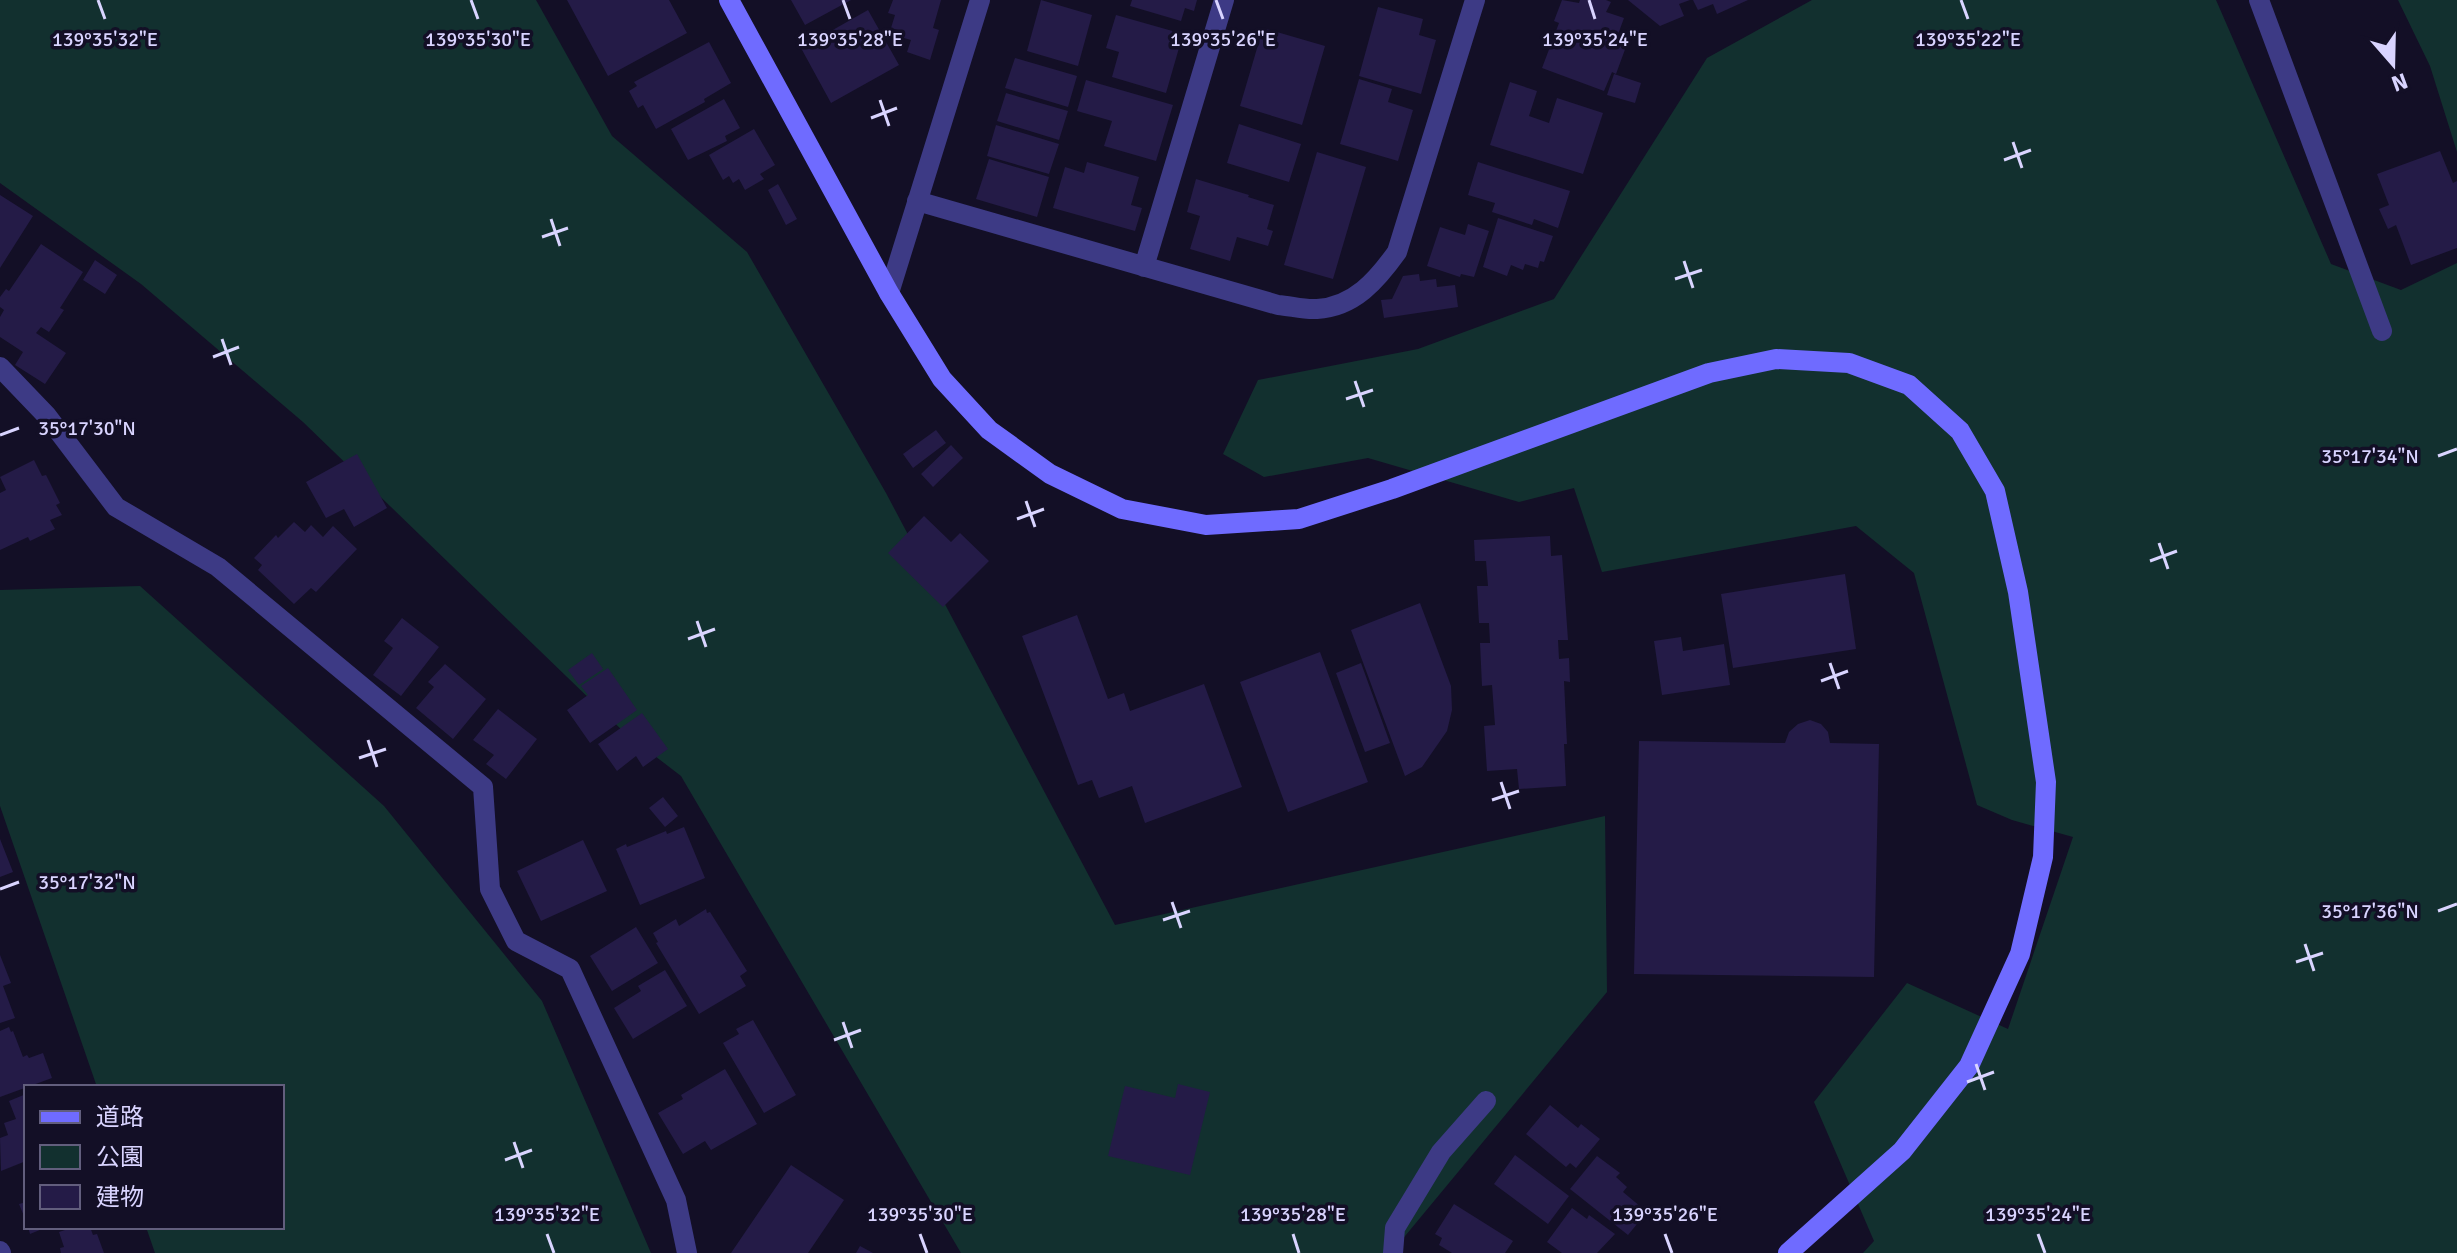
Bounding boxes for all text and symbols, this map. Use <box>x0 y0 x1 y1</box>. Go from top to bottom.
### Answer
north arrow <box>2353 24 2433 104</box>
text: 139°35'32"E <box>52 27 158 52</box>
text: 139°35'30"E <box>425 27 531 52</box>
text: 139°35'28"E <box>797 27 903 52</box>
text: 139°35'26"E <box>1170 27 1276 52</box>
text: 139°35'24"E <box>1542 27 1648 52</box>
text: 139°35'22"E <box>1915 27 2021 52</box>
text: N <box>2388 67 2411 98</box>
text: 35°17'30"N <box>38 416 136 441</box>
text: 35°17'34"N <box>2321 444 2419 469</box>
text: 35°17'32"N <box>38 870 136 895</box>
text: 35°17'36"N <box>2321 899 2419 924</box>
legend <box>24 1085 284 1229</box>
text: 道路 <box>96 1102 144 1132</box>
text: 公園 <box>96 1142 144 1172</box>
text: 建物 <box>96 1182 144 1212</box>
text: 139°35'32"E <box>494 1202 600 1227</box>
text: 139°35'30"E <box>867 1202 973 1227</box>
text: 139°35'28"E <box>1240 1202 1346 1227</box>
text: 139°35'26"E <box>1612 1202 1718 1227</box>
text: 139°35'24"E <box>1985 1202 2091 1227</box>

